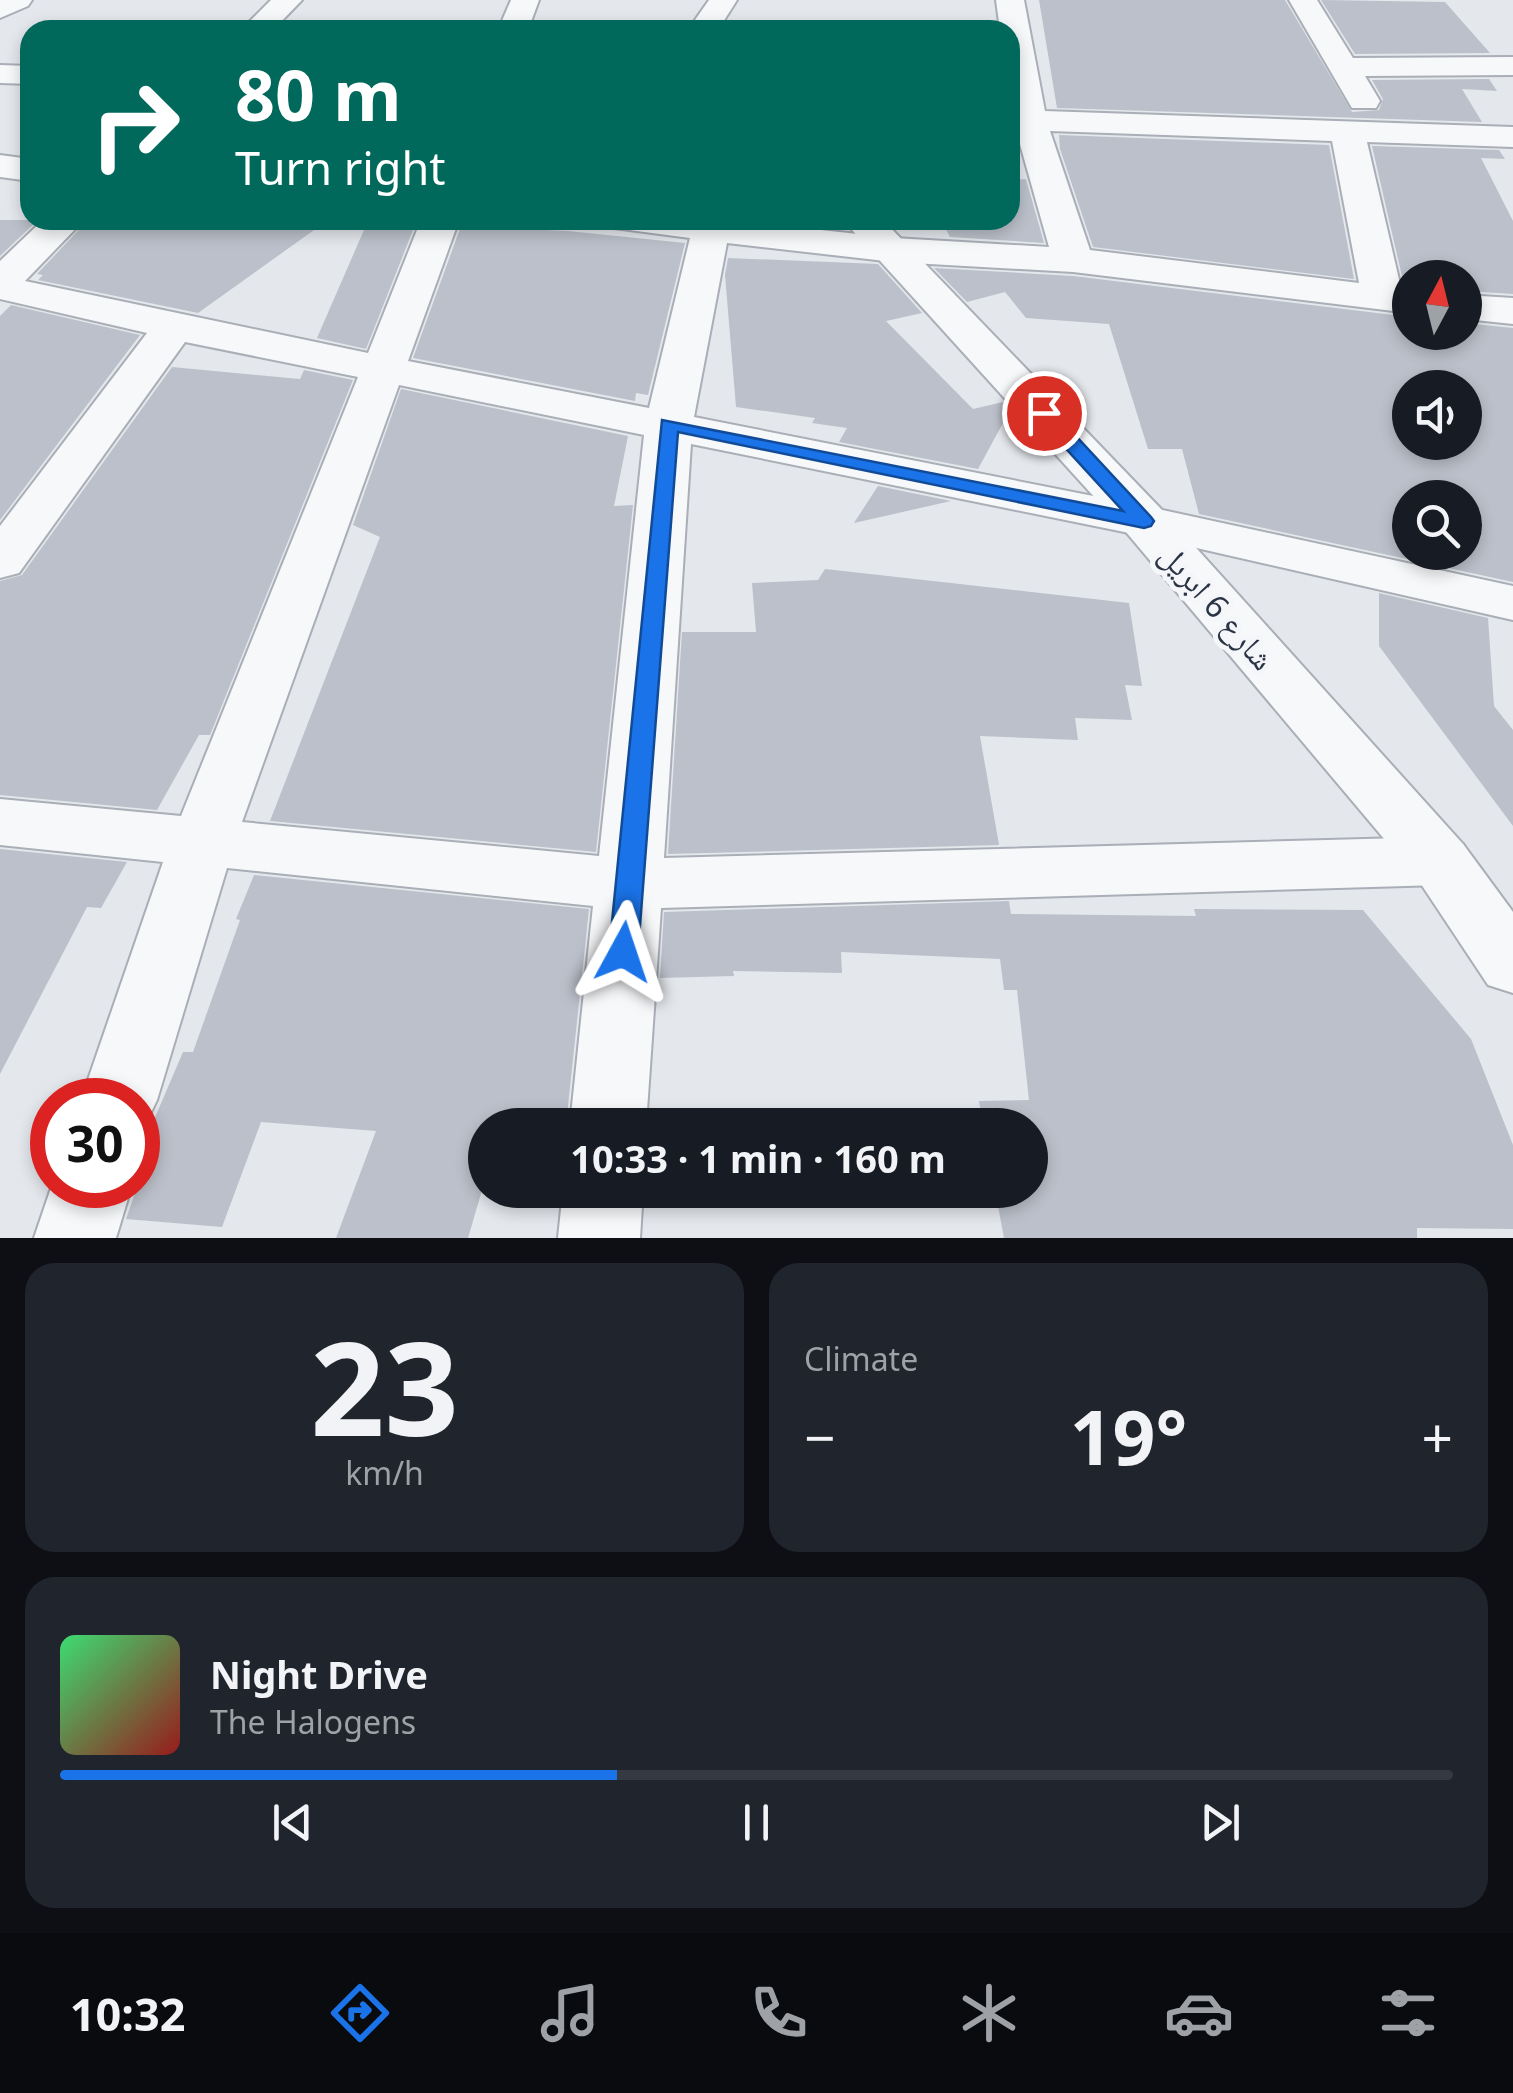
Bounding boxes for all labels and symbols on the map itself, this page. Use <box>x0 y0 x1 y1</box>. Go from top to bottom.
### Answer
north arrow <box>1392 260 1482 350</box>
pin <box>1002 371 1087 456</box>
street label: شارع 6 ابريل <box>1151 533 1285 679</box>
position arrow <box>571 900 675 1004</box>
speed limit sign: 30 <box>30 1078 160 1208</box>

